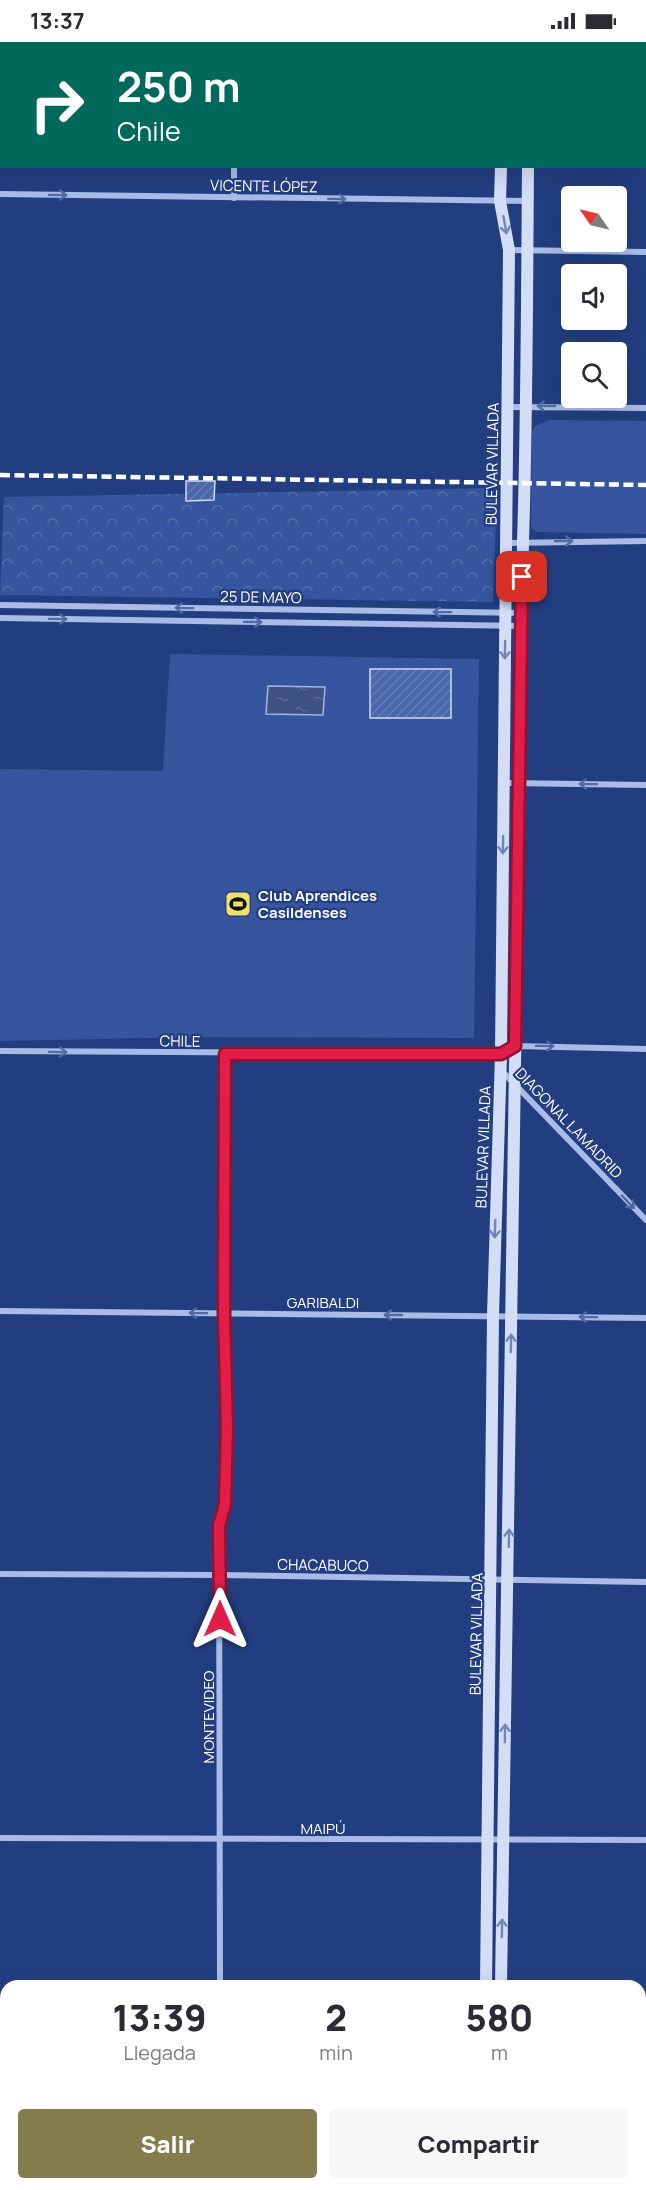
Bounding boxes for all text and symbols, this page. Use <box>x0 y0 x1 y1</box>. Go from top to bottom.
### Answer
text: 13:37 <box>30 6 85 36</box>
text: 250 m <box>117 57 240 115</box>
icon: right <box>18 66 96 144</box>
text: Chile <box>117 112 181 149</box>
street label: VICENTE LÓPEZ <box>210 175 318 197</box>
north arrow <box>561 186 627 252</box>
map controls <box>561 186 627 408</box>
one-way arrow <box>48 189 68 201</box>
one-way arrow <box>327 194 347 205</box>
one-way arrow <box>499 214 510 234</box>
button: sound <box>561 264 627 330</box>
button: search <box>561 342 627 408</box>
one-way arrow <box>536 401 556 412</box>
street label: BULEVAR VILLADA <box>480 402 504 525</box>
one-way arrow <box>554 535 574 547</box>
pin <box>496 551 547 602</box>
icon: arrive <box>505 560 538 593</box>
street label: 25 DE MAYO <box>220 586 302 608</box>
one-way arrow <box>175 602 195 614</box>
one-way arrow <box>433 606 453 618</box>
one-way arrow <box>48 613 68 624</box>
one-way arrow <box>243 616 263 628</box>
one-way arrow <box>499 640 511 660</box>
one-way arrow <box>578 778 598 790</box>
one-way arrow <box>497 835 509 855</box>
place label: Club Aprendices Casildenses <box>258 885 377 923</box>
sports icon: Club Aprendices Casildenses <box>223 889 253 919</box>
street label: CHILE <box>159 1030 201 1052</box>
one-way arrow <box>535 1041 555 1052</box>
one-way arrow <box>48 1046 68 1057</box>
street label: DIAGONAL LAMADRID <box>511 1063 627 1183</box>
street label: BULEVAR VILLADA <box>470 1085 496 1209</box>
one-way arrow <box>621 1194 636 1209</box>
one-way arrow <box>490 1219 501 1239</box>
street label: GARIBALDI <box>287 1292 359 1313</box>
one-way arrow <box>188 1307 208 1319</box>
one-way arrow <box>383 1309 403 1321</box>
one-way arrow <box>578 1311 598 1323</box>
one-way arrow <box>505 1333 517 1353</box>
one-way arrow <box>503 1528 514 1548</box>
street label: CHACABUCO <box>277 1554 369 1576</box>
street label: BULEVAR VILLADA <box>464 1572 488 1695</box>
position arrow <box>188 1587 252 1651</box>
street label: MONTEVIDEO <box>198 1670 219 1763</box>
one-way arrow <box>500 1723 511 1743</box>
street label: MAIPÚ <box>300 1818 346 1839</box>
one-way arrow <box>496 1918 508 1938</box>
text: 13:39 <box>113 1993 207 2042</box>
text: 2 <box>325 1993 347 2042</box>
text: 580 <box>465 1993 533 2042</box>
text: Llegada <box>123 2039 196 2066</box>
text: min <box>319 2039 353 2066</box>
text: m <box>491 2039 508 2066</box>
button: Salir <box>18 2109 317 2178</box>
button: Compartir <box>329 2109 628 2178</box>

